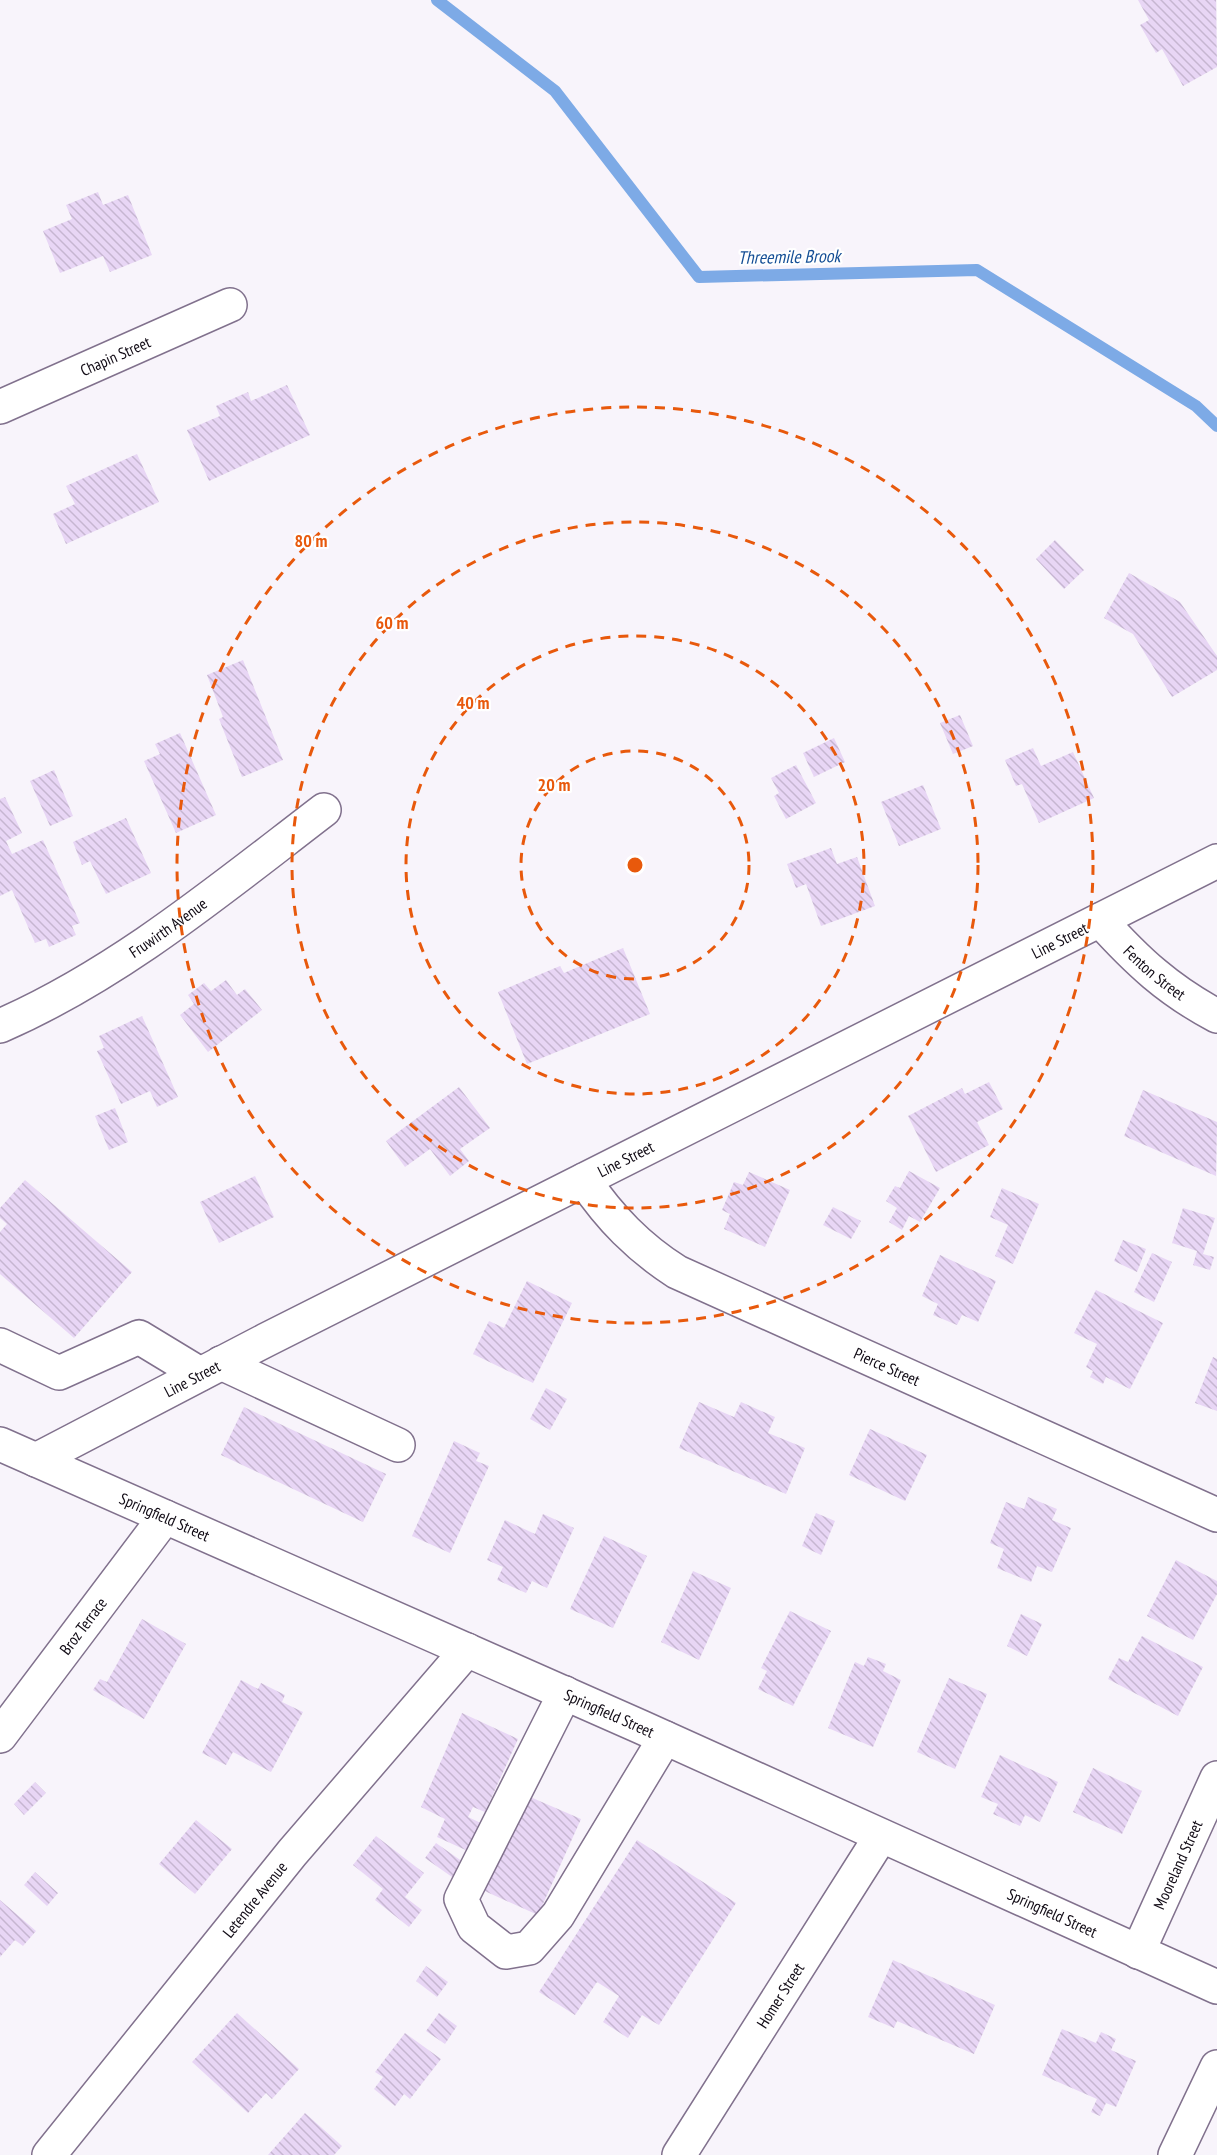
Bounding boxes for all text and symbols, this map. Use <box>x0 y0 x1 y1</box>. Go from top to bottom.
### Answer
water label: Threemile Brook <box>737 244 843 269</box>
street label: Chapin Street <box>77 331 154 380</box>
text: 80 m <box>295 529 327 552</box>
text: 60 m <box>376 611 408 634</box>
text: 40 m <box>457 691 489 714</box>
text: 20 m <box>538 773 570 796</box>
centre of rings <box>625 855 645 875</box>
street label: Fruwirth Avenue <box>125 893 211 962</box>
street label: Line Street <box>1028 918 1092 963</box>
street label: Fenton Street <box>1119 941 1190 1005</box>
street label: Line Street <box>594 1136 658 1181</box>
street label: Pierce Street <box>851 1343 924 1390</box>
street label: Line Street <box>161 1355 224 1401</box>
street label: Springfield Street <box>116 1488 213 1546</box>
street label: Broz Terrace <box>55 1593 111 1658</box>
street label: Springfield Street <box>561 1684 658 1742</box>
street label: Mooreland Street <box>1149 1816 1207 1912</box>
street label: Letendre Avenue <box>218 1857 291 1942</box>
street label: Springfield Street <box>1004 1884 1101 1942</box>
street label: Homer Street <box>752 1958 809 2032</box>

